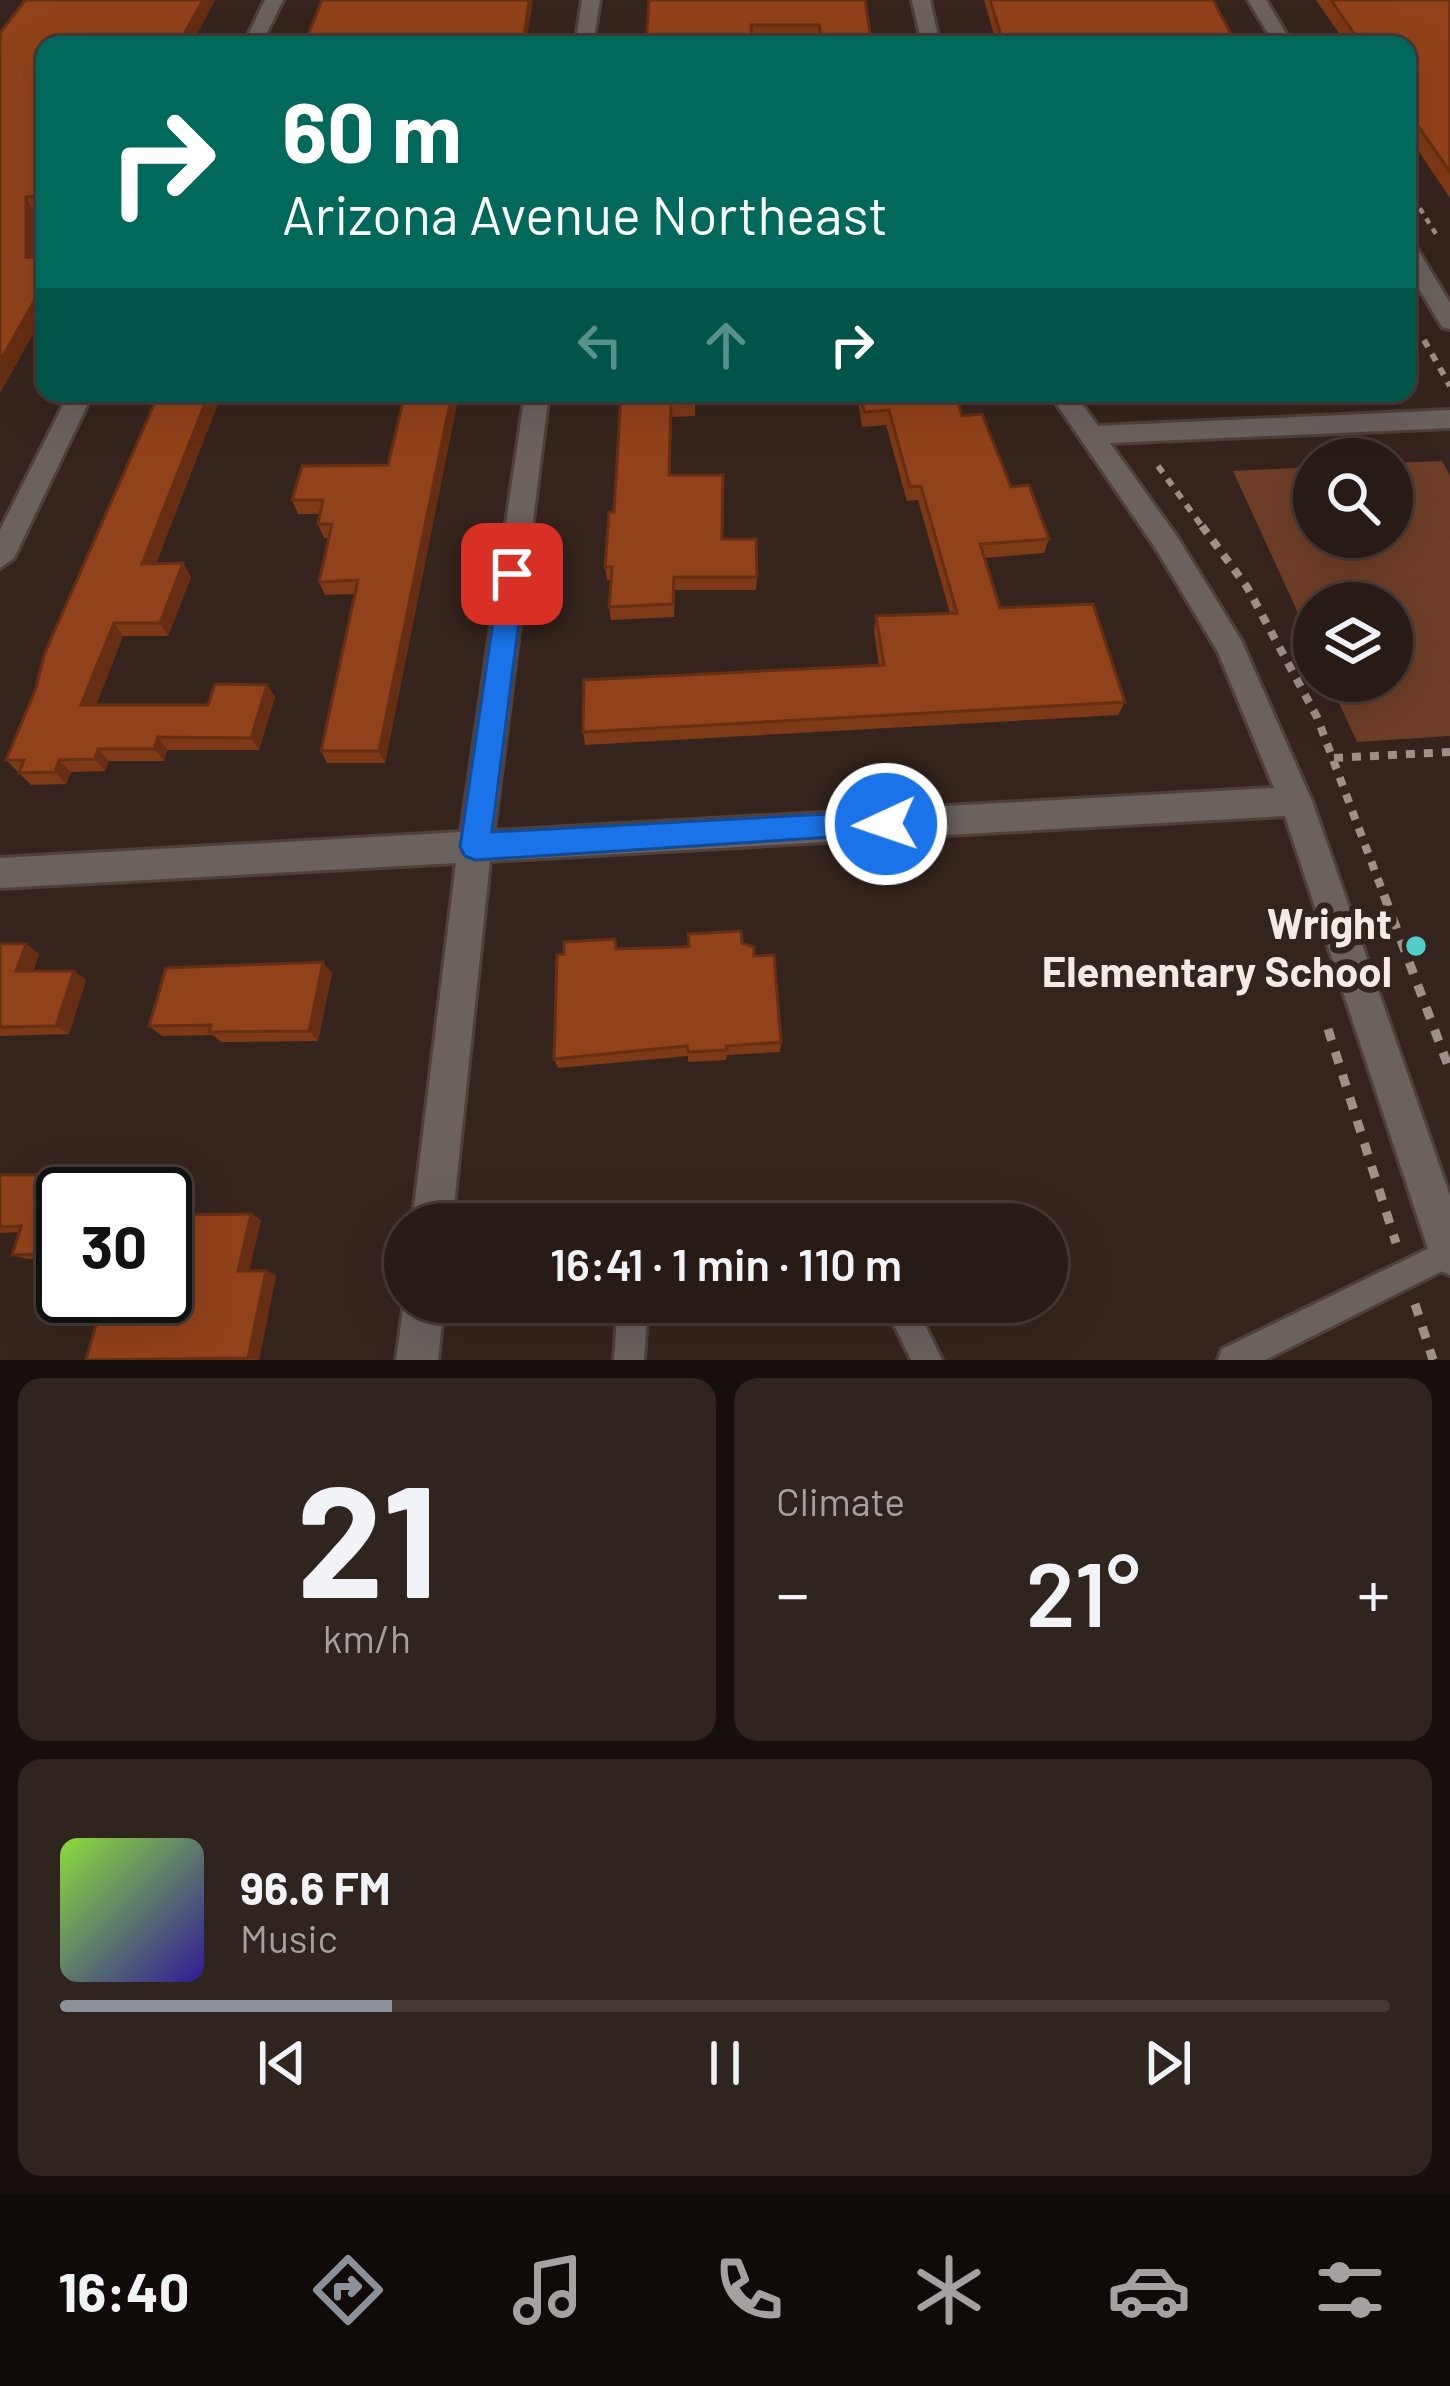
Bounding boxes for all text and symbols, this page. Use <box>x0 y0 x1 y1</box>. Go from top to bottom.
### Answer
text: 60 m <box>282 79 462 180</box>
icon: right <box>84 84 240 240</box>
text: Arizona Avenue Northeast <box>282 181 888 246</box>
icon: left <box>567 312 633 378</box>
icon: ahead <box>693 312 759 378</box>
icon: right <box>819 312 885 378</box>
map controls <box>1293 438 1413 702</box>
button: search <box>1293 438 1413 558</box>
pin <box>461 523 563 625</box>
icon: arrive <box>479 541 545 607</box>
button: layers <box>1293 582 1413 702</box>
position arrow <box>823 761 949 887</box>
place label: Wright Elementary School <box>1042 897 1392 996</box>
marker: Wright Elementary School <box>1403 933 1429 959</box>
speed limit sign: 30 <box>36 1167 192 1323</box>
text: 16:41 · 1 min · 110 m <box>550 1236 902 1290</box>
text: 21 <box>296 1442 438 1629</box>
text: Climate <box>776 1477 905 1524</box>
text: 21° <box>1026 1537 1140 1645</box>
text: − <box>776 1552 809 1631</box>
text: + <box>1357 1552 1390 1631</box>
text: km/h <box>323 1614 411 1661</box>
text: 96.6 FM <box>240 1860 391 1914</box>
text: Music <box>240 1914 338 1961</box>
icon: previous <box>249 2030 315 2096</box>
icon: pause <box>692 2030 758 2096</box>
icon: next <box>1135 2030 1201 2096</box>
icon: directions <box>306 2248 390 2332</box>
icon: music <box>506 2248 590 2332</box>
icon: phone <box>707 2248 791 2332</box>
icon: climate <box>907 2248 991 2332</box>
icon: car <box>1107 2248 1191 2332</box>
icon: filters <box>1308 2248 1392 2332</box>
text: 16:40 <box>58 2258 189 2323</box>

